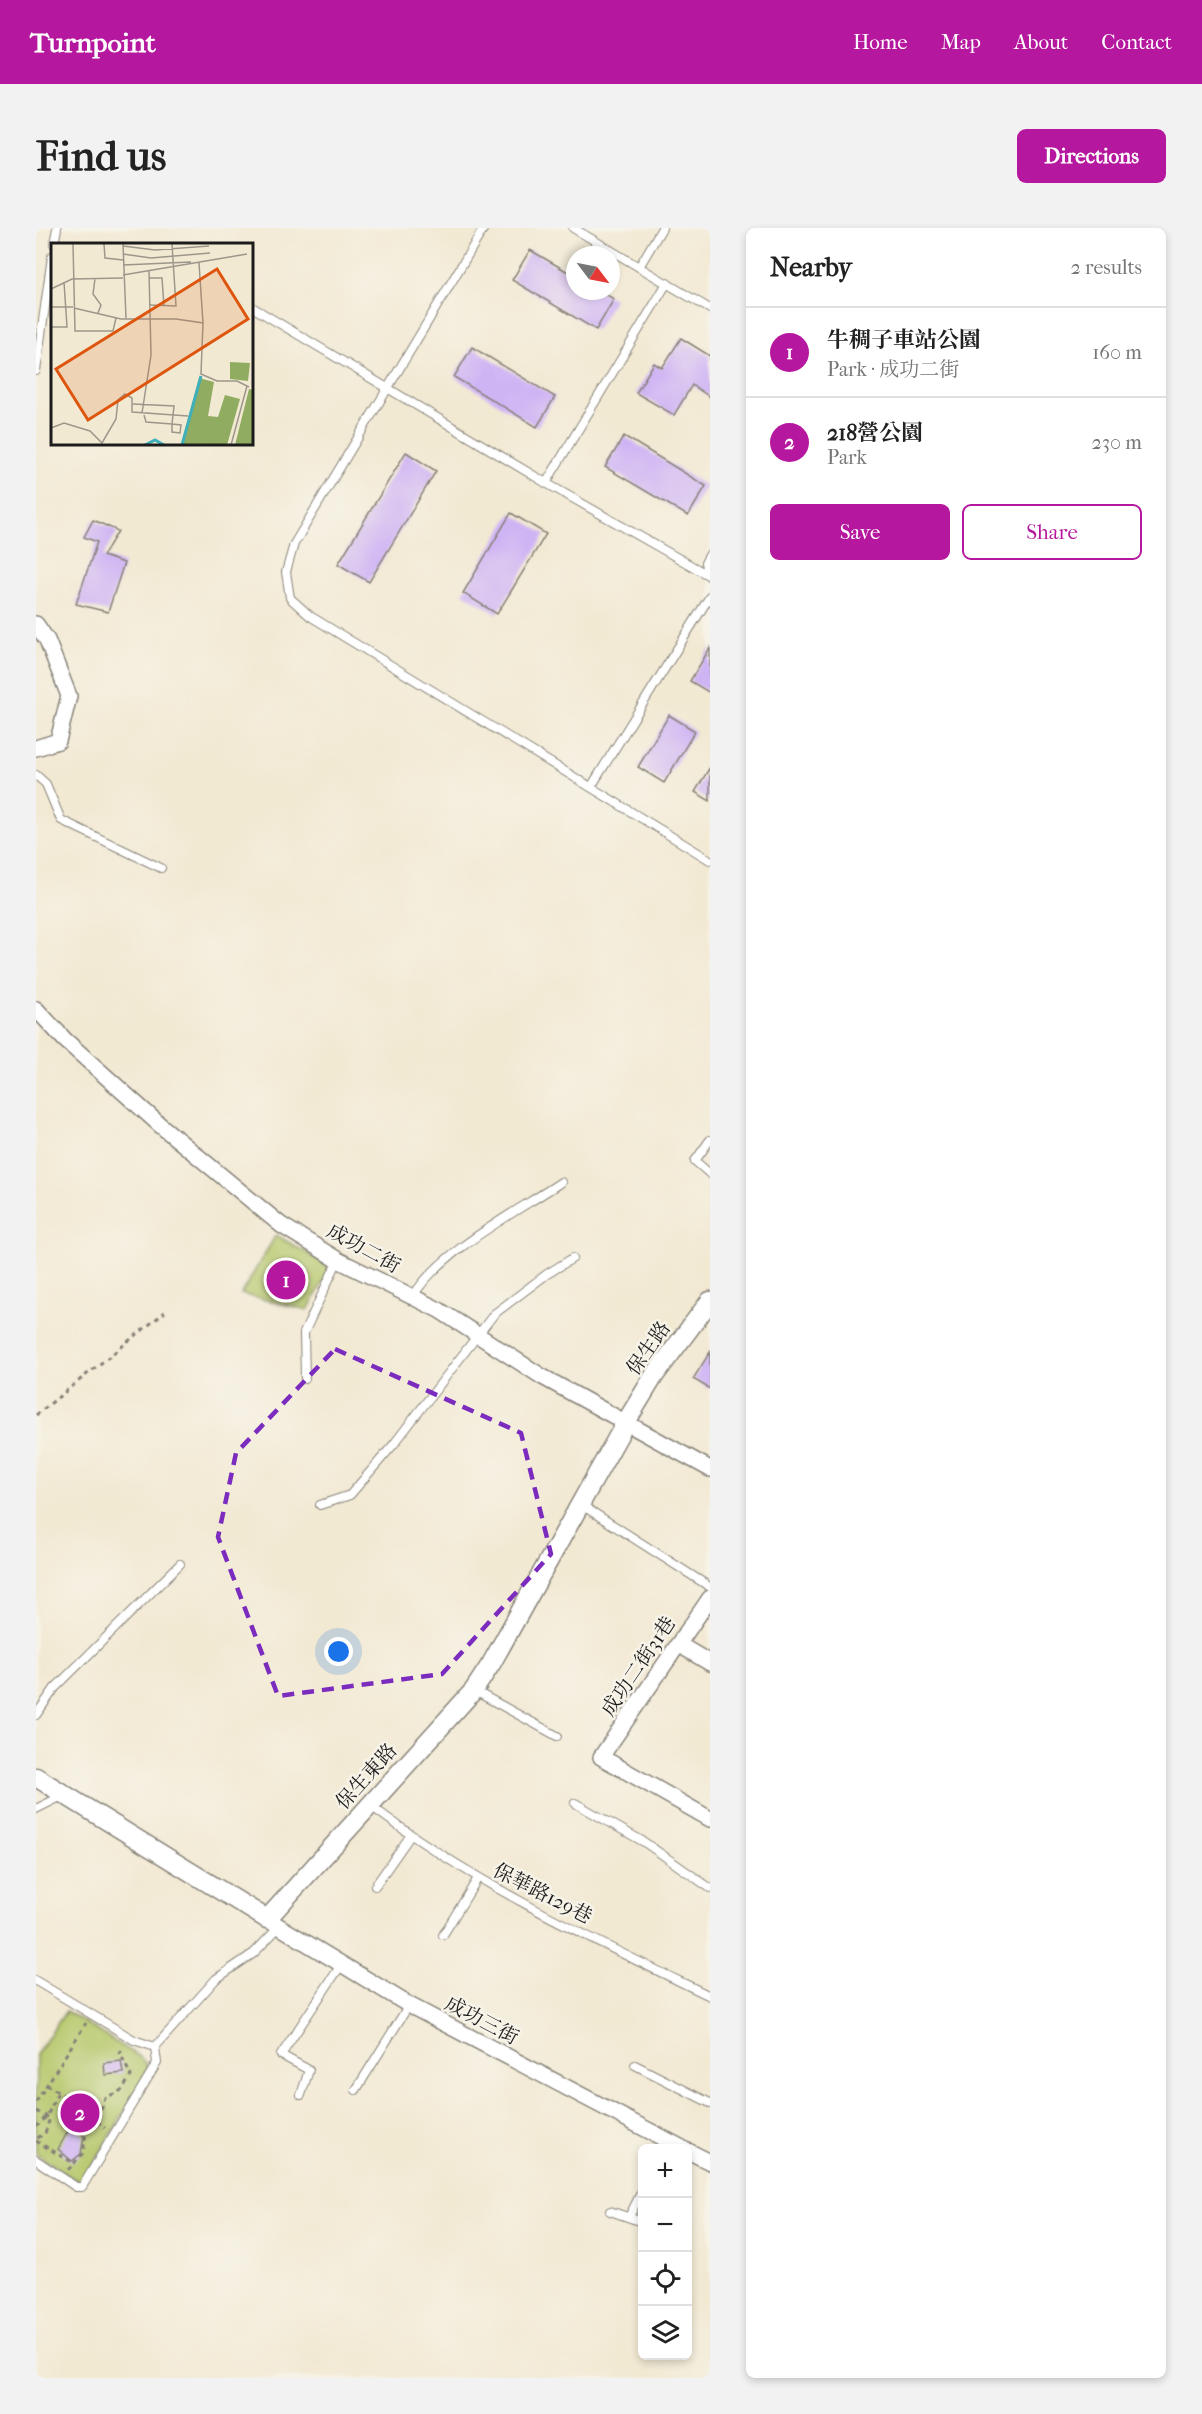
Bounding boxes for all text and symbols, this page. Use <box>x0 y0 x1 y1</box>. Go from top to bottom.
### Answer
text: Turnpoint <box>30 26 156 59</box>
text: Home <box>853 30 908 54</box>
text: Map <box>941 30 981 54</box>
text: About <box>1014 30 1068 54</box>
text: Contact <box>1101 30 1172 54</box>
button: Directions <box>1017 129 1166 183</box>
text: Find us <box>36 132 166 181</box>
inset map <box>51 243 254 446</box>
north arrow <box>566 246 620 300</box>
text: Nearby <box>770 252 852 283</box>
text: 2 results <box>1071 256 1142 279</box>
text: 牛稠子車站公園 <box>827 327 981 353</box>
text: 1 <box>786 341 793 364</box>
text: 160 m <box>1092 341 1142 364</box>
text: Park · 成功二街 <box>827 358 959 381</box>
text: 218營公園 <box>827 420 923 446</box>
text: 2 <box>784 431 795 454</box>
text: 230 m <box>1092 431 1142 454</box>
text: Park <box>827 446 867 469</box>
button: Save <box>770 504 950 560</box>
button: Share <box>962 504 1142 560</box>
street label: 成功二街 <box>323 1219 404 1278</box>
pin: 1 <box>266 1258 306 1302</box>
street label: 保生路 <box>622 1317 675 1379</box>
street label: 成功二街31巷 <box>597 1612 680 1721</box>
your location <box>324 1637 353 1666</box>
street label: 保生東路 <box>331 1739 402 1814</box>
street label: 保華路129巷 <box>489 1859 596 1928</box>
street label: 成功三街 <box>441 1992 522 2049</box>
pin: 2 <box>60 2090 99 2136</box>
map controls <box>638 2144 692 2360</box>
button: + <box>638 2144 692 2198</box>
button: − <box>638 2198 692 2252</box>
button: locate <box>638 2252 692 2306</box>
button: layers <box>638 2306 692 2360</box>

